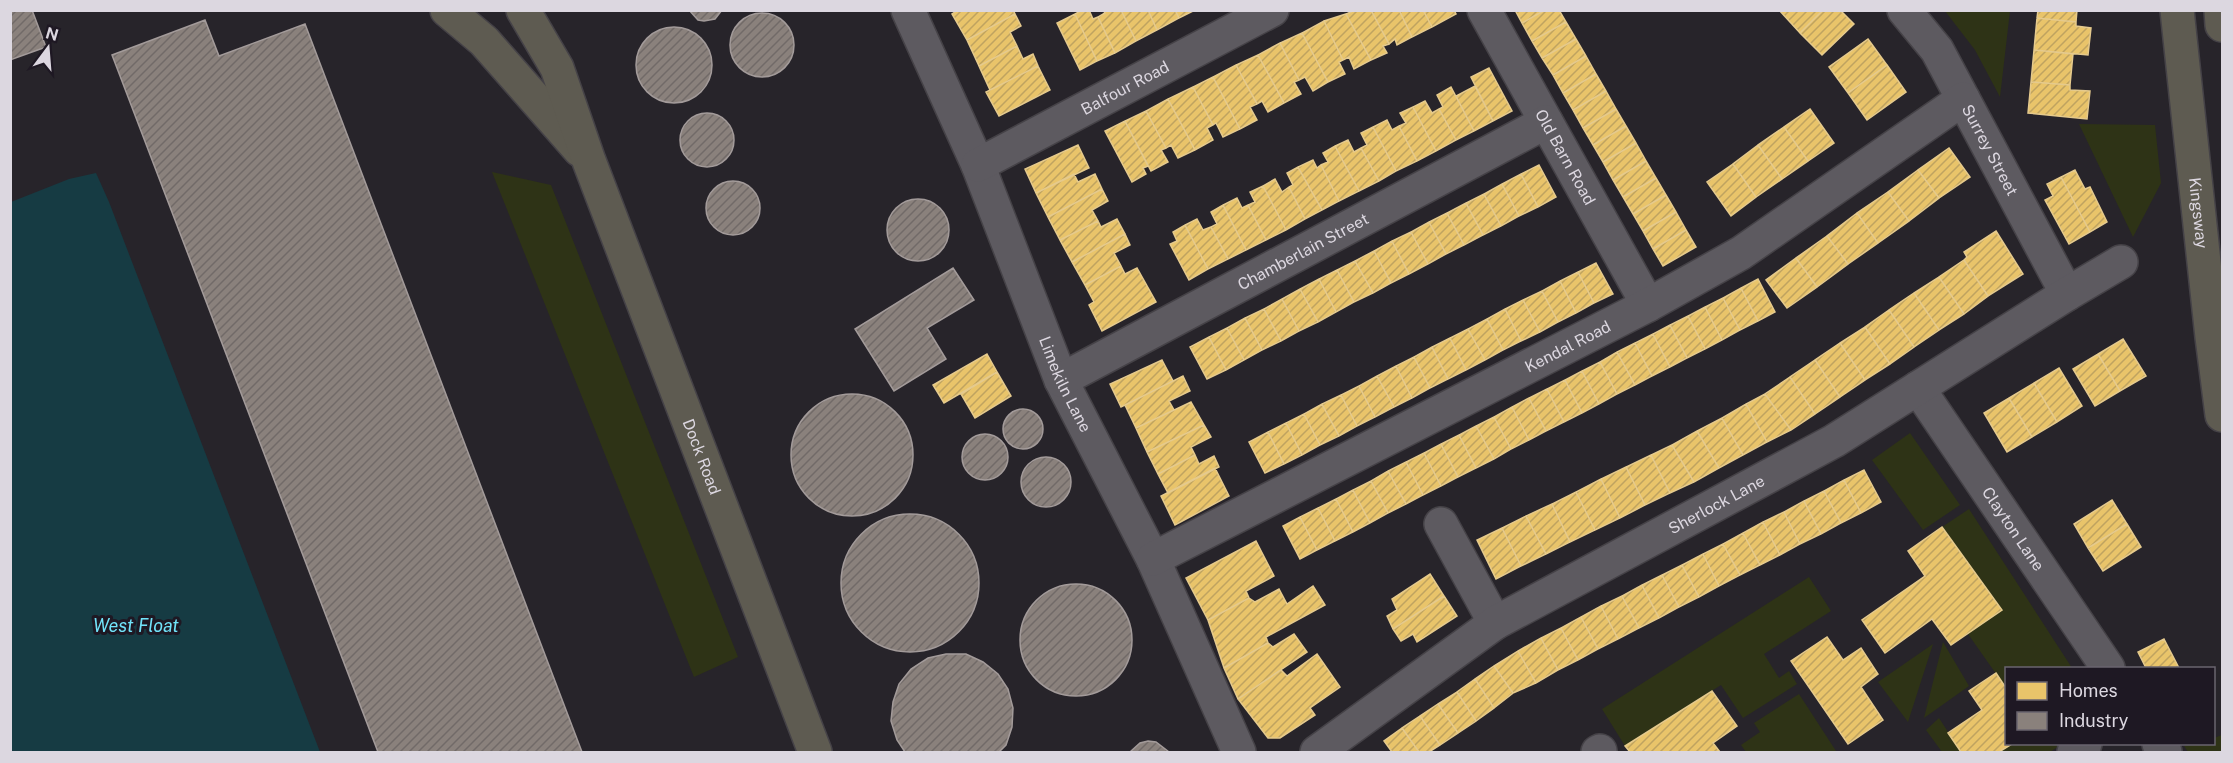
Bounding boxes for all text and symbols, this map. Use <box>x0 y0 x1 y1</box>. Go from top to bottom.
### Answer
north arrow <box>18 18 78 78</box>
text: N <box>43 23 61 45</box>
street label: Balfour Road <box>1078 57 1172 119</box>
street label: Surrey Street <box>1958 101 2022 199</box>
street label: Old Barn Road <box>1531 106 1599 208</box>
street label: Kingsway <box>2185 176 2212 250</box>
street label: Chamberlain Street <box>1234 209 1372 294</box>
street label: Kendal Road <box>1522 317 1614 377</box>
street label: Limekiln Lane <box>1035 334 1095 435</box>
street label: Dock Road <box>678 416 725 497</box>
street label: Sherlock Lane <box>1665 471 1768 538</box>
street label: Clayton Lane <box>1978 483 2048 575</box>
water label: West Float <box>93 615 179 636</box>
legend <box>2005 667 2215 745</box>
text: Homes <box>2059 680 2118 701</box>
text: Industry <box>2059 710 2129 731</box>

